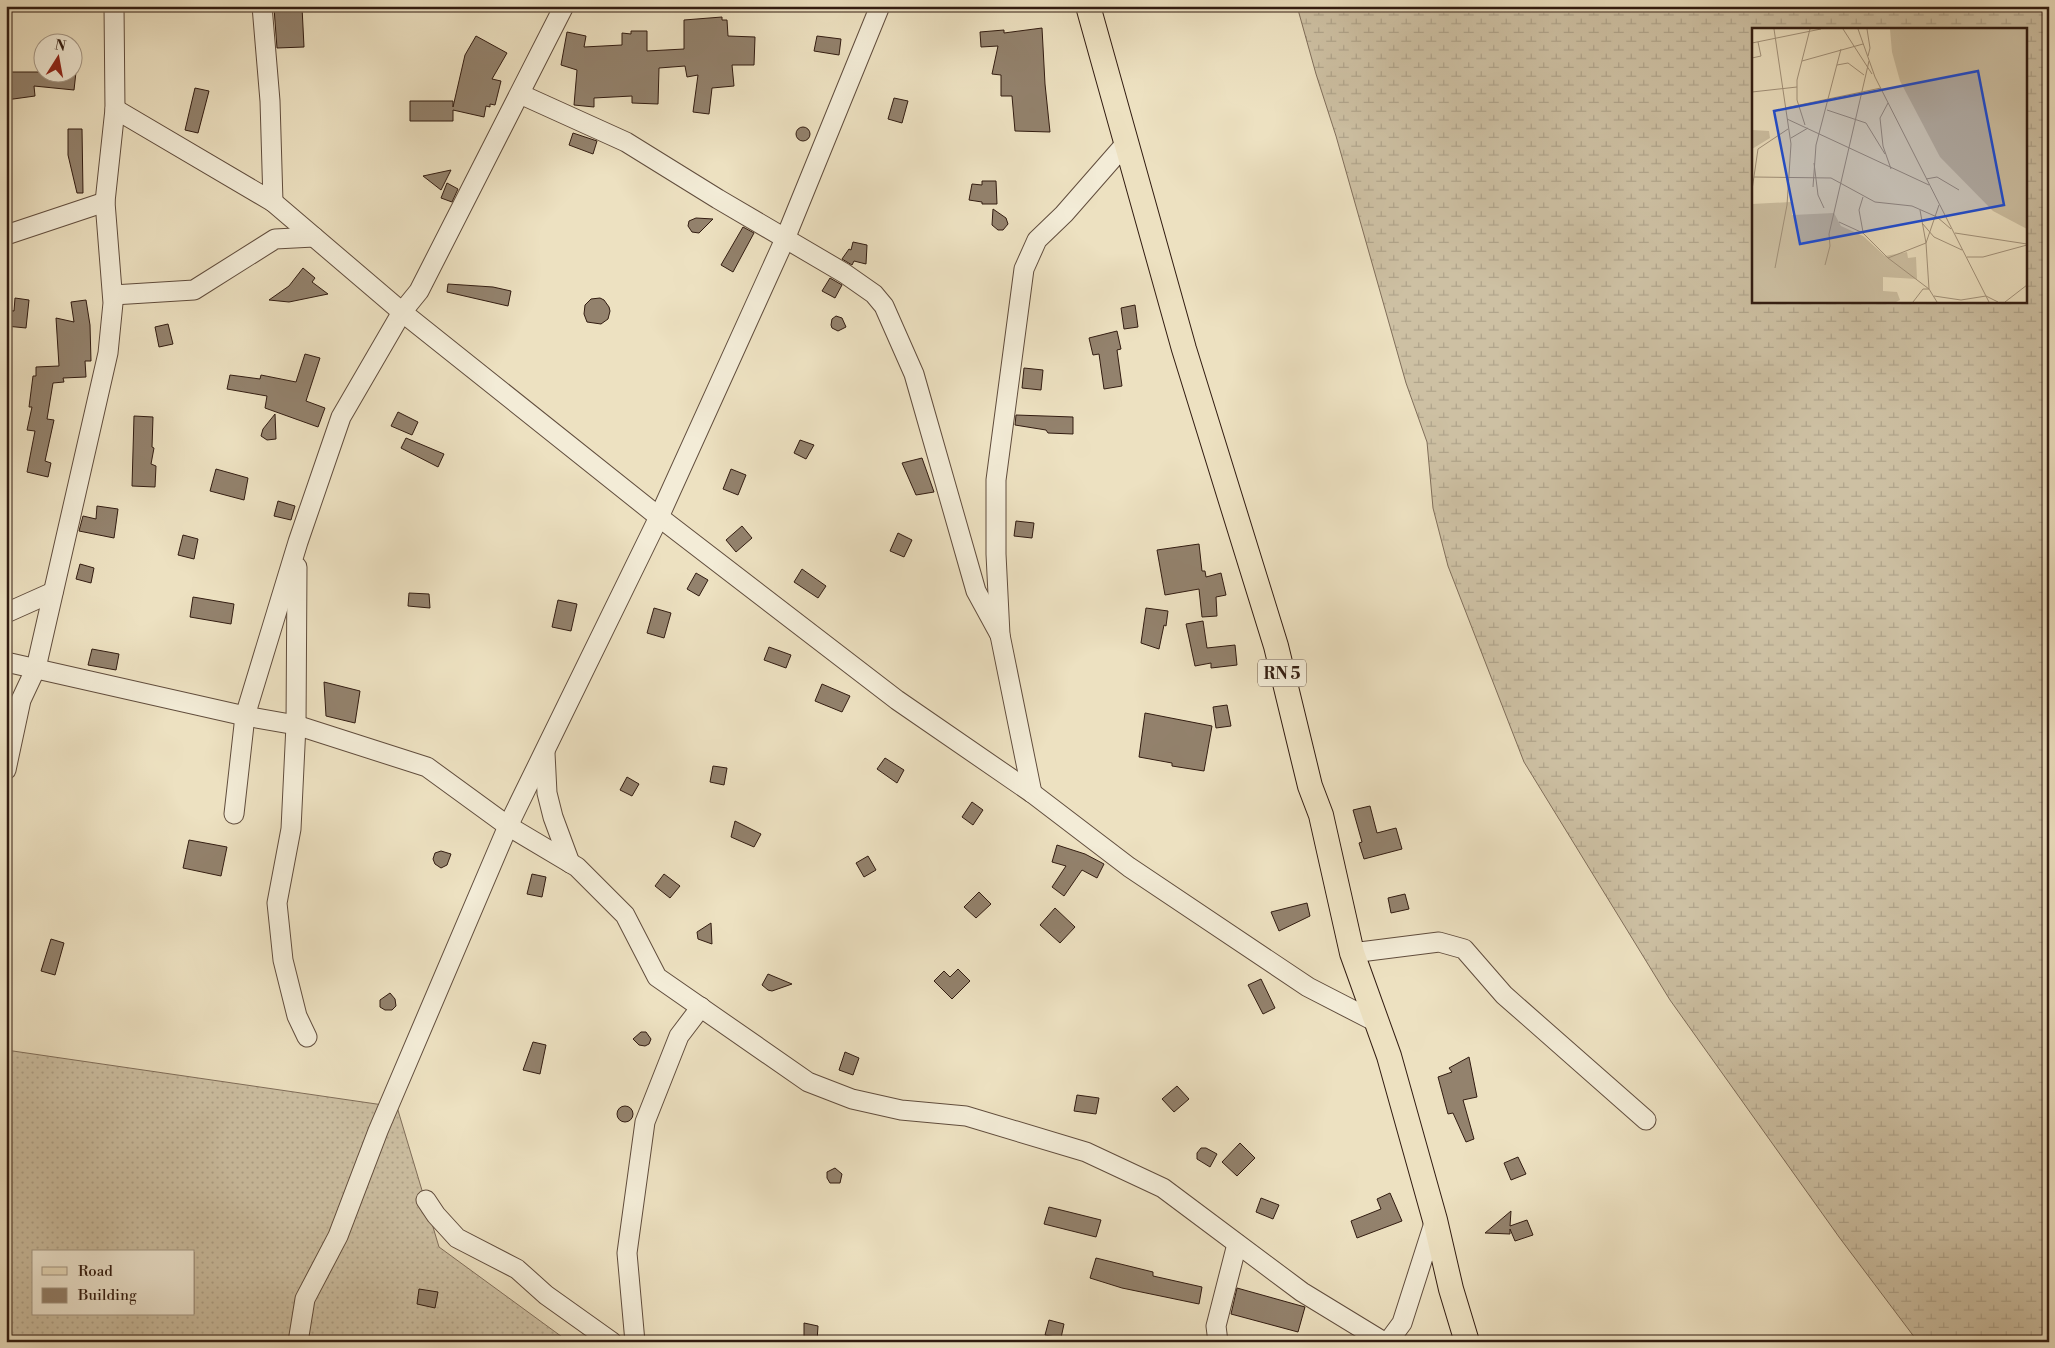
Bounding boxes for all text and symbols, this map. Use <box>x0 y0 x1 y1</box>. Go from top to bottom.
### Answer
inset map <box>1752 28 2028 302</box>
north arrow <box>32 32 82 82</box>
text: N <box>53 36 67 56</box>
road number: RN 5 <box>1258 660 1306 686</box>
legend <box>32 1250 195 1316</box>
text: Road <box>78 1262 113 1281</box>
text: Building <box>77 1286 137 1305</box>

